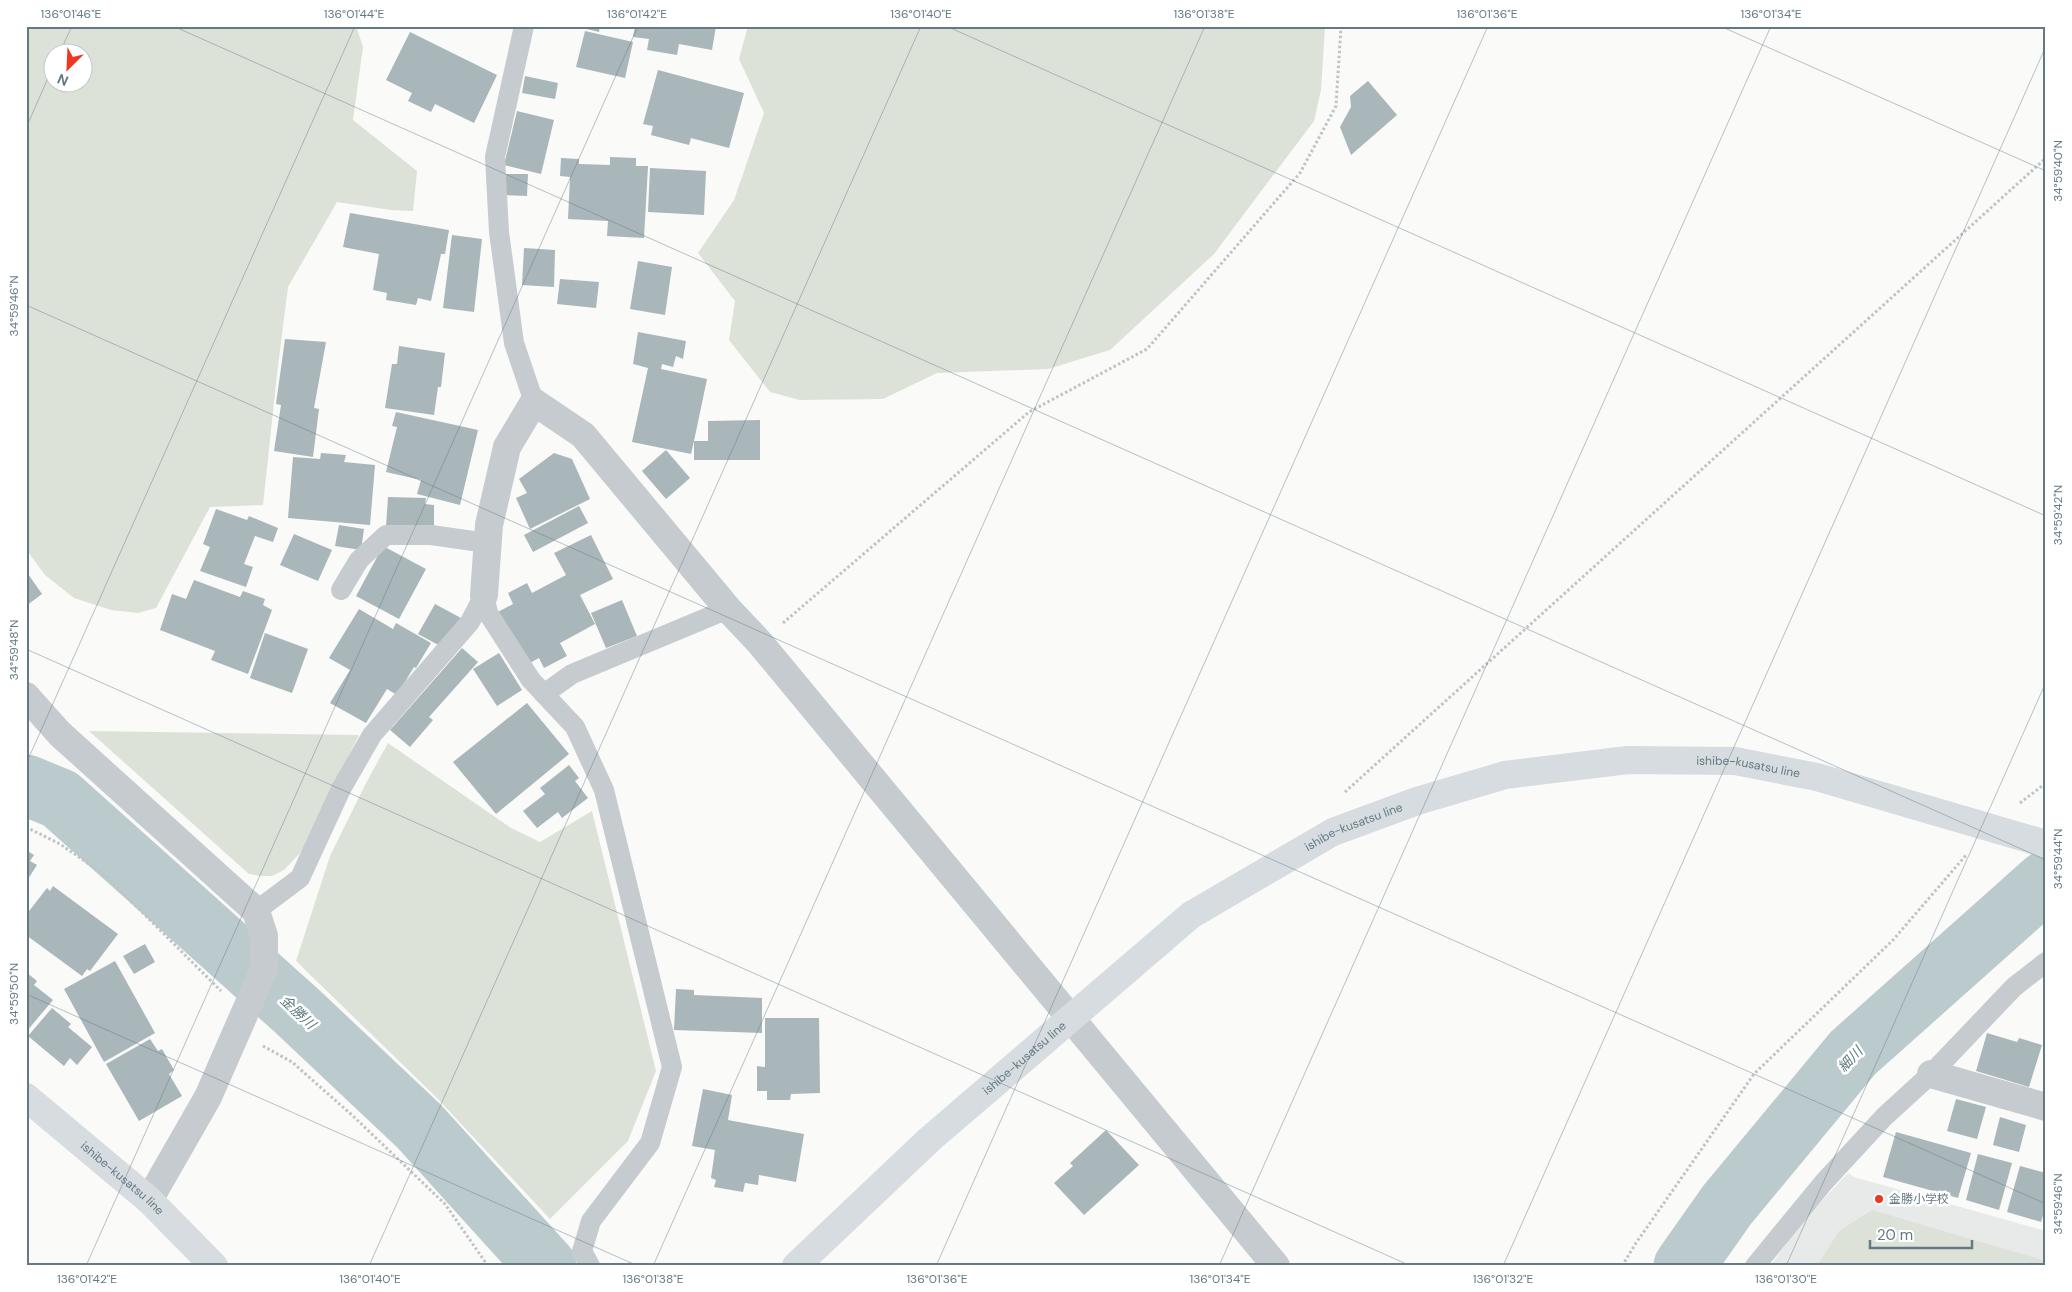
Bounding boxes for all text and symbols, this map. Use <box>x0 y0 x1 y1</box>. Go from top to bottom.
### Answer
text: 136°01'46"E <box>41 6 102 22</box>
text: 136°01'44"E <box>324 6 384 22</box>
text: 136°01'42"E <box>607 6 667 22</box>
text: 136°01'40"E <box>890 6 952 22</box>
text: 136°01'38"E <box>1173 6 1235 22</box>
text: 136°01'36"E <box>1456 6 1518 22</box>
text: 136°01'34"E <box>1741 6 1802 22</box>
north arrow <box>42 42 92 92</box>
text: N <box>54 70 71 90</box>
text: 34°59'40"N <box>2050 140 2066 202</box>
text: 34°59'46"N <box>6 276 22 336</box>
text: 34°59'42"N <box>2050 485 2066 545</box>
text: 34°59'48"N <box>6 620 22 680</box>
street label: ishibe-kusatsu line <box>1696 753 1802 782</box>
street label: ishibe-kusatsu line <box>1302 799 1405 855</box>
text: 34°59'44"N <box>2050 829 2066 889</box>
text: 34°59'50"N <box>6 963 22 1025</box>
water label: 金勝川 <box>277 991 321 1034</box>
street label: ishibe-kusatsu line <box>979 1018 1070 1098</box>
water label: 細川 <box>1834 1041 1867 1075</box>
street label: ishibe-kusatsu line <box>77 1138 168 1219</box>
text: 34°59'46"N <box>2050 1174 2066 1234</box>
place label: 金勝小学校 <box>1889 1191 1949 1207</box>
marker: 金勝小学校 <box>1873 1193 1885 1205</box>
scale bar <box>1870 1217 1972 1249</box>
text: 20 m <box>1877 1225 1913 1245</box>
text: 136°01'42"E <box>57 1271 117 1287</box>
text: 136°01'40"E <box>339 1271 401 1287</box>
text: 136°01'38"E <box>622 1271 684 1287</box>
text: 136°01'36"E <box>906 1271 968 1287</box>
text: 136°01'34"E <box>1190 1271 1251 1287</box>
text: 136°01'32"E <box>1473 1271 1534 1287</box>
text: 136°01'30"E <box>1755 1271 1817 1287</box>

